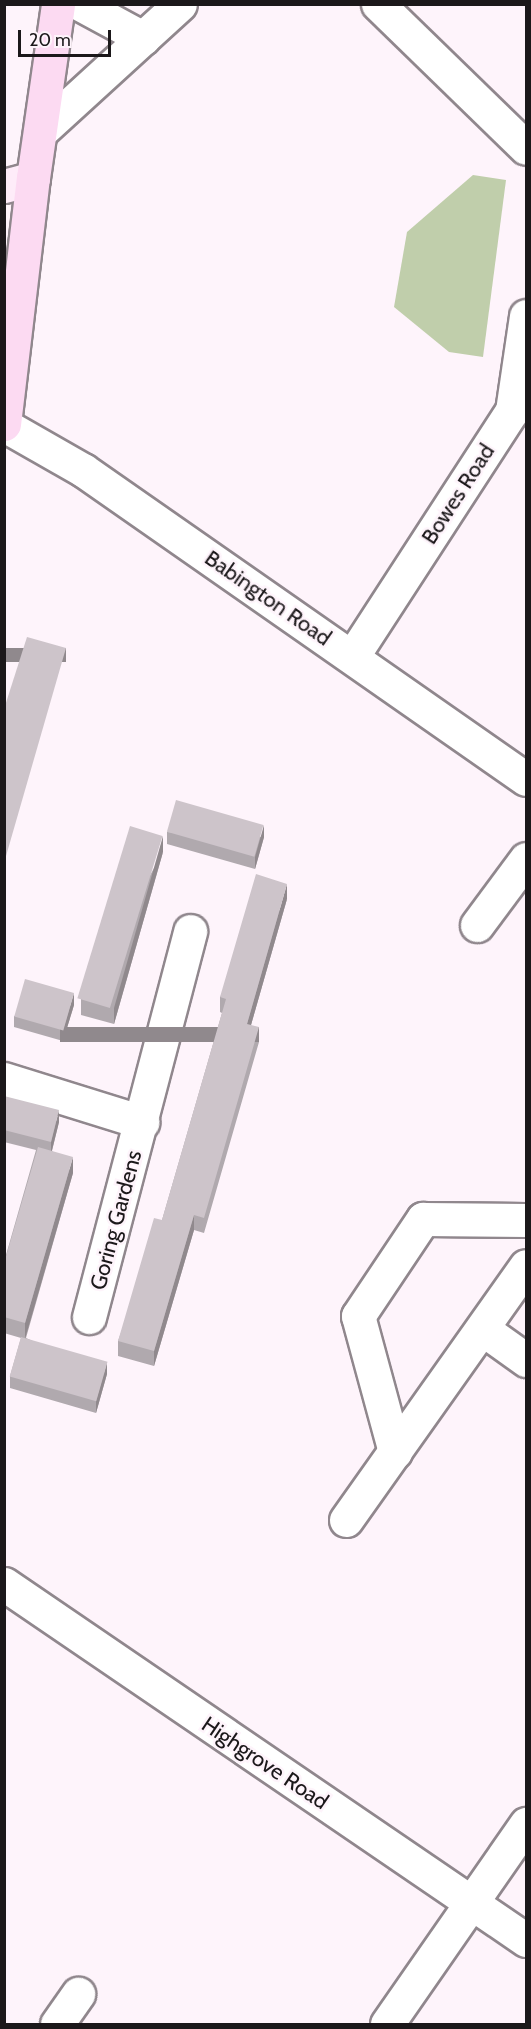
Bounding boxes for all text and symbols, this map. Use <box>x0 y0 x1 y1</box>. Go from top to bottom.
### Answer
scale bar <box>21 18 114 56</box>
text: 20 m <box>29 29 71 51</box>
street label: Bowes Road <box>416 439 500 549</box>
street label: Babington Road <box>200 545 336 651</box>
street label: Goring Gardens <box>85 1147 147 1293</box>
street label: Highgrove Road <box>197 1711 333 1815</box>

